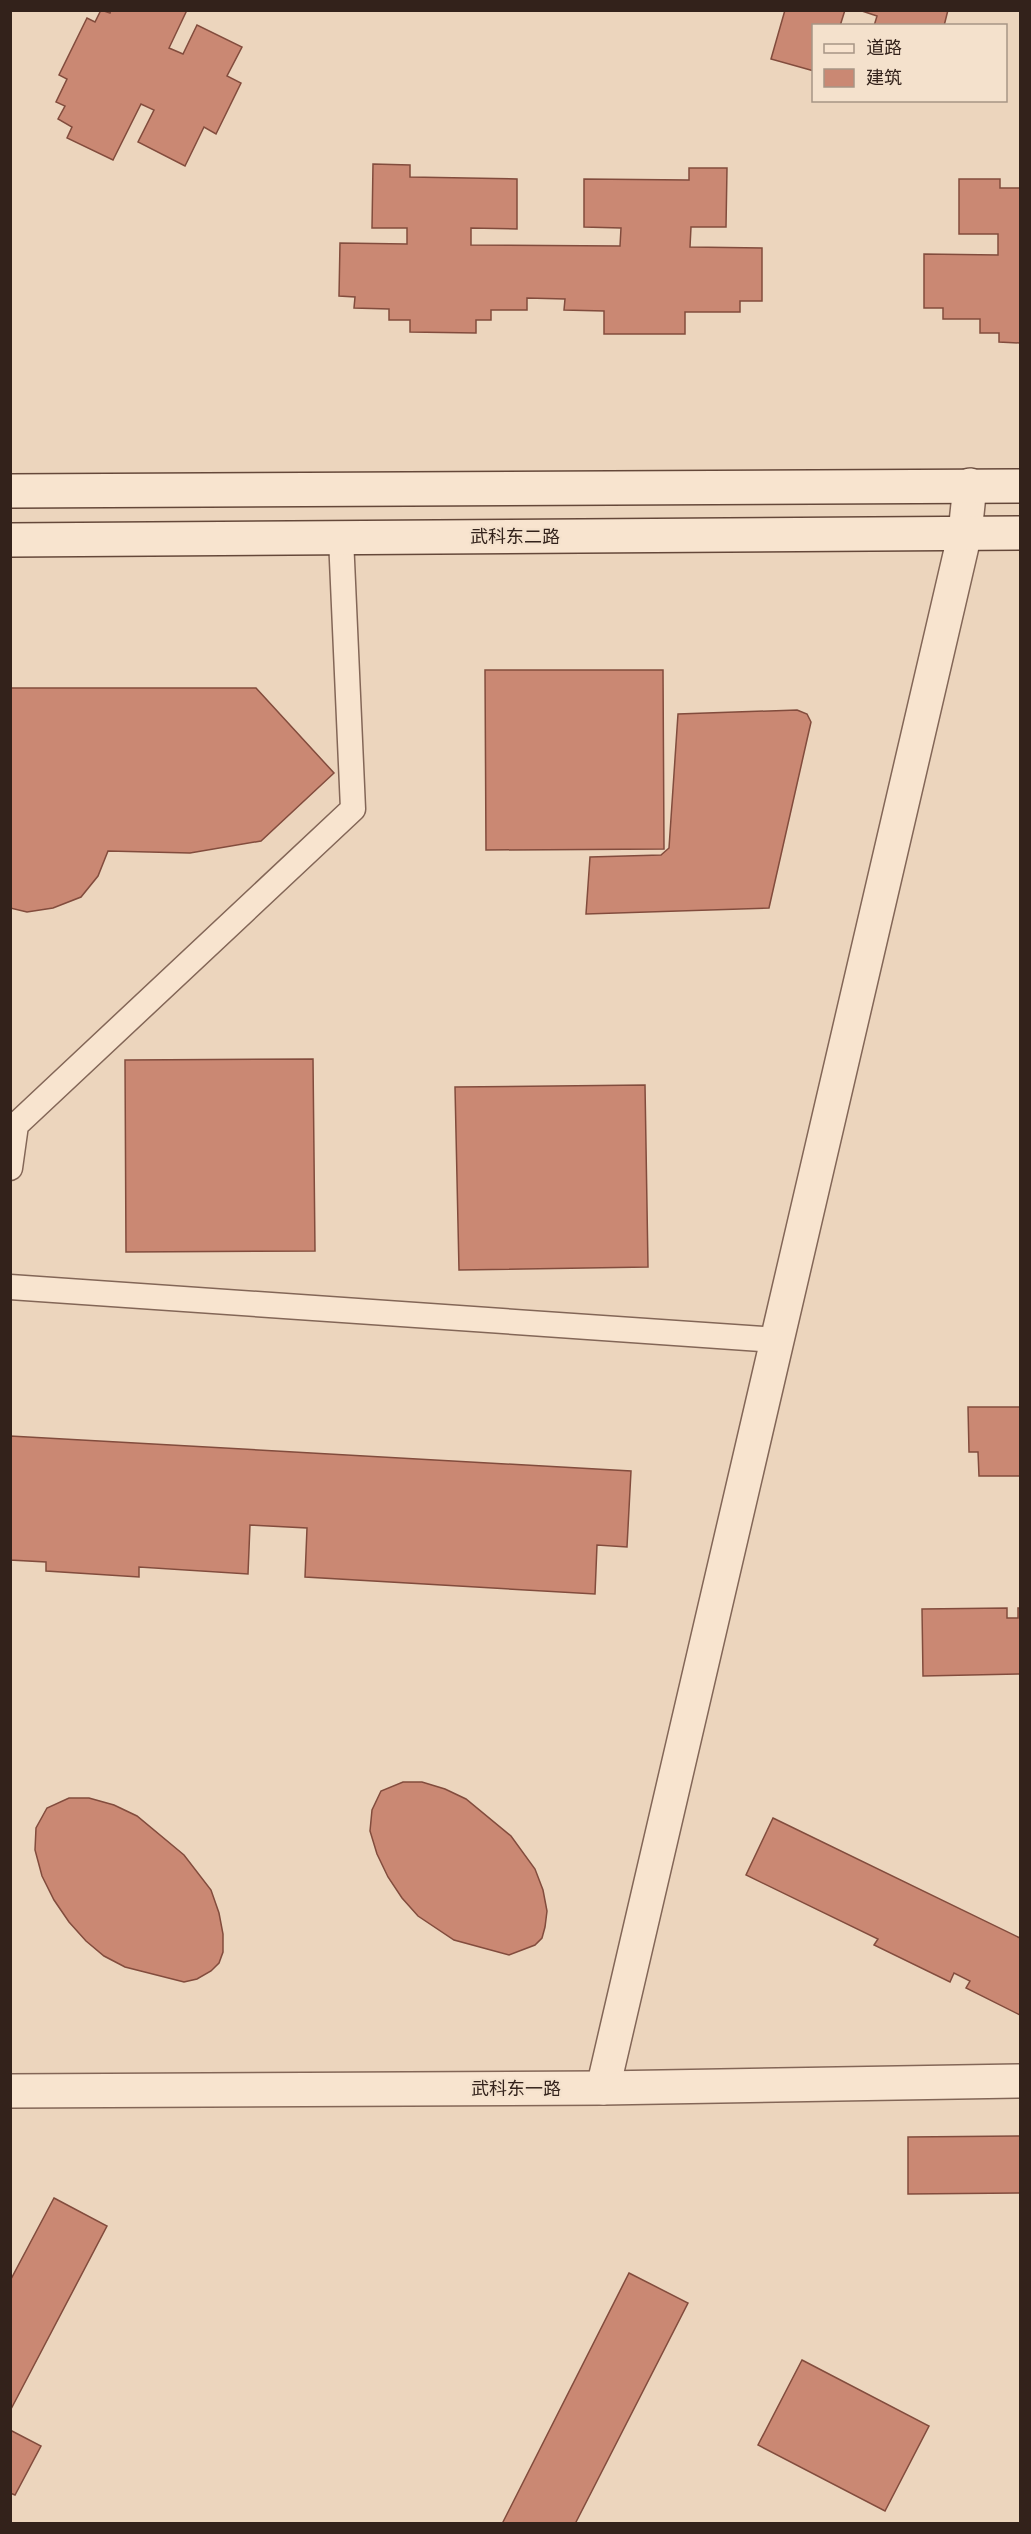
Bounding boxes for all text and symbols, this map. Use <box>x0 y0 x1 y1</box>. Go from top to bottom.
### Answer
legend <box>812 24 1007 102</box>
text: 道路 <box>866 35 902 60</box>
text: 建筑 <box>866 65 902 90</box>
street label: 武科东二路 <box>470 524 560 549</box>
street label: 武科东一路 <box>471 2076 561 2101</box>

